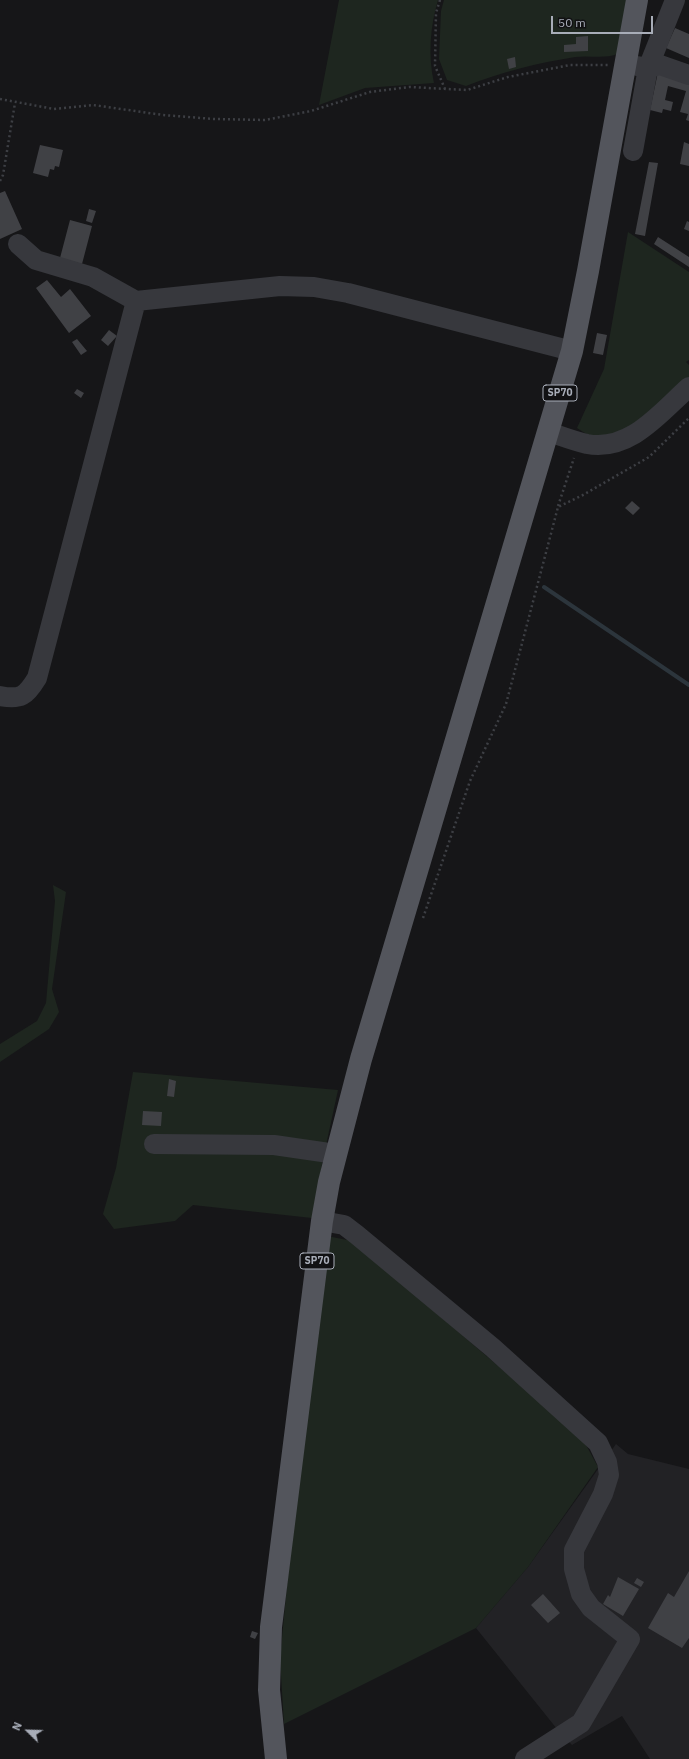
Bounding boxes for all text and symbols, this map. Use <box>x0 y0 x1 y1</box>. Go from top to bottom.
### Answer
scale bar <box>553 8 655 34</box>
text: 50 m <box>558 15 586 30</box>
road number: SP70 <box>543 385 577 401</box>
road number: SP70 <box>300 1253 334 1269</box>
north arrow <box>8 1711 48 1751</box>
text: N <box>9 1720 25 1733</box>

